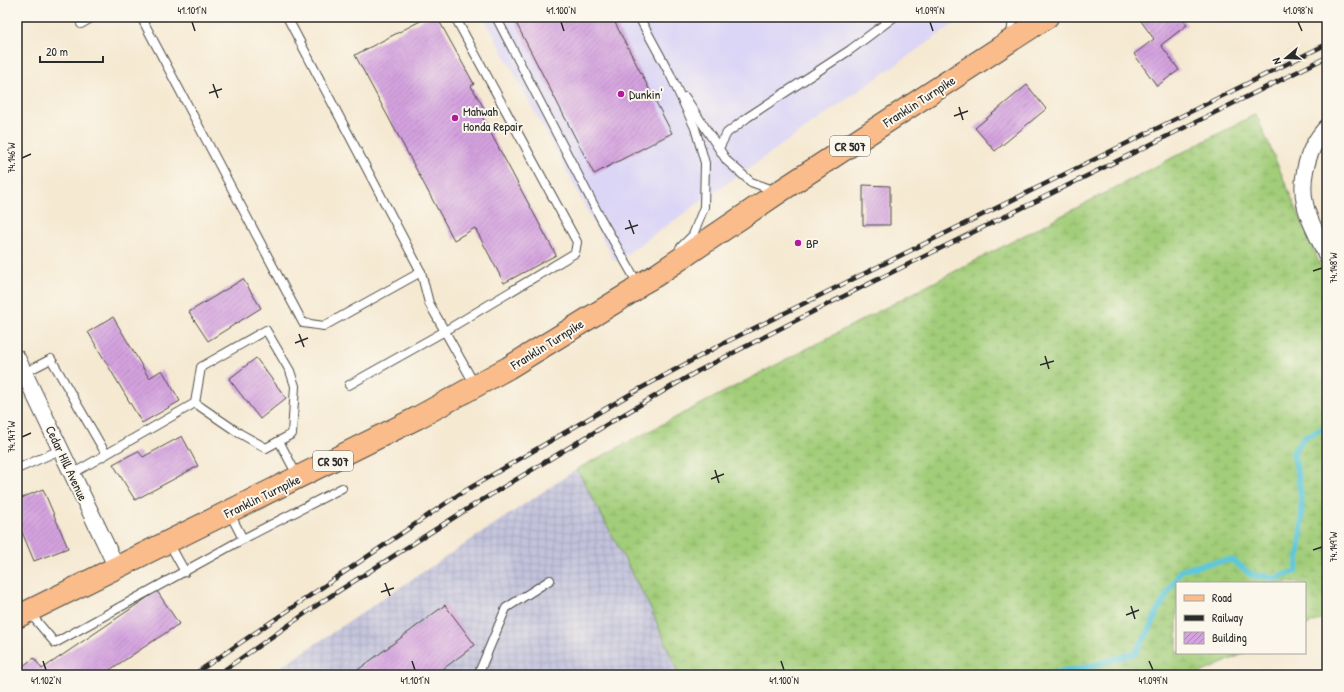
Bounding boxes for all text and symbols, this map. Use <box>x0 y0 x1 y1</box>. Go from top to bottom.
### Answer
text: 41.101°N <box>178 4 206 17</box>
text: 41.100°N <box>546 4 576 17</box>
text: 41.099°N <box>916 4 944 17</box>
text: 41.098°N <box>1283 4 1313 17</box>
scale bar <box>40 38 103 64</box>
north arrow <box>1266 38 1306 78</box>
text: 20 m <box>46 43 68 60</box>
text: N <box>1269 56 1284 66</box>
street label: Franklin Turnpike <box>879 71 959 132</box>
place label: Dunkin' <box>629 85 663 103</box>
marker: Dunkin' <box>616 89 626 99</box>
place label: Mahwah Honda Repair <box>463 102 523 135</box>
marker: Mahwah Honda Repair <box>450 113 460 123</box>
road number: CR 507 <box>830 136 870 156</box>
text: 74.146°W <box>5 142 18 173</box>
place label: BP <box>806 234 819 252</box>
marker: BP <box>793 238 803 248</box>
text: 74.148°W <box>1327 252 1340 284</box>
street label: Franklin Turnpike <box>506 314 587 374</box>
text: 74.147°W <box>5 420 18 453</box>
street label: Cedar Hill Avenue <box>42 422 92 504</box>
road number: CR 507 <box>313 451 353 471</box>
street label: Franklin Turnpike <box>220 470 303 523</box>
text: 74.149°W <box>1327 531 1340 562</box>
legend <box>1176 582 1306 654</box>
text: Road <box>1212 589 1232 606</box>
text: Railway <box>1212 609 1243 626</box>
text: Building <box>1212 629 1247 646</box>
text: 41.102°N <box>31 674 61 687</box>
text: 41.101°N <box>401 674 429 687</box>
text: 41.100°N <box>769 674 799 687</box>
text: 41.099°N <box>1139 674 1167 687</box>

